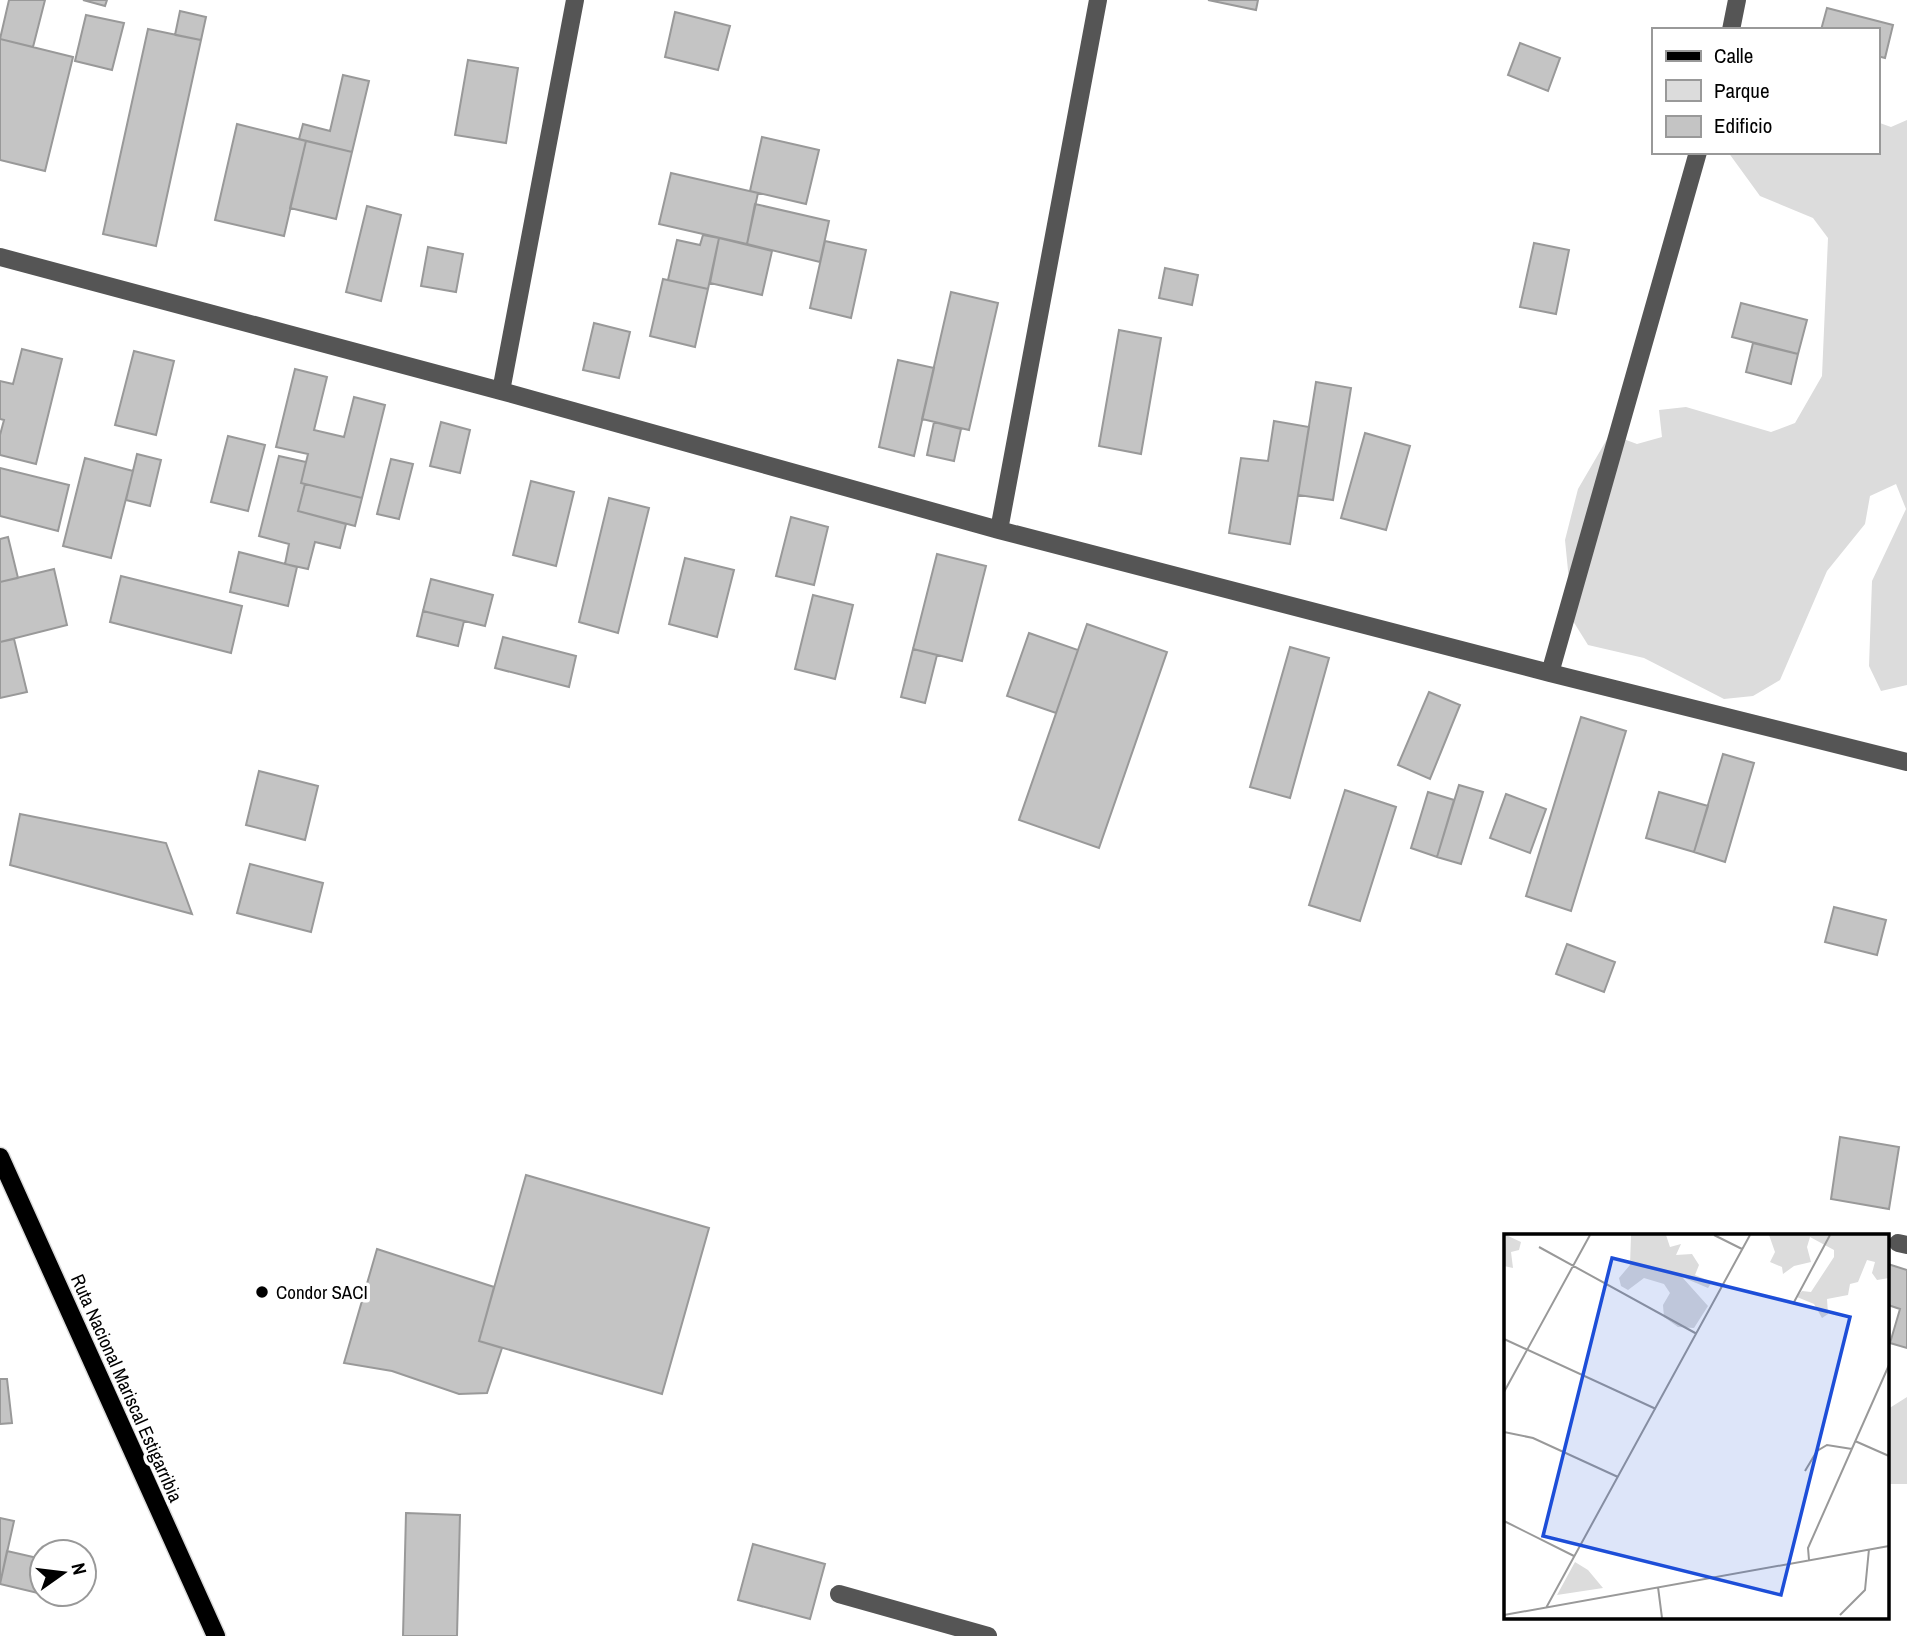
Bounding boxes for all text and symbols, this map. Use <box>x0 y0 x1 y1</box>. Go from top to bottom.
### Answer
legend <box>1652 28 1879 154</box>
text: Calle <box>1714 41 1753 70</box>
text: Parque <box>1714 76 1770 105</box>
text: Edificio <box>1714 111 1772 140</box>
inset map <box>1504 1234 1890 1618</box>
street label: Ruta Nacional Mariscal Estigarribia <box>65 1270 189 1506</box>
place label: Condor SACI <box>276 1279 368 1305</box>
marker: Condor SACI <box>254 1284 270 1300</box>
north arrow <box>28 1538 98 1608</box>
text: N <box>66 1560 93 1577</box>

